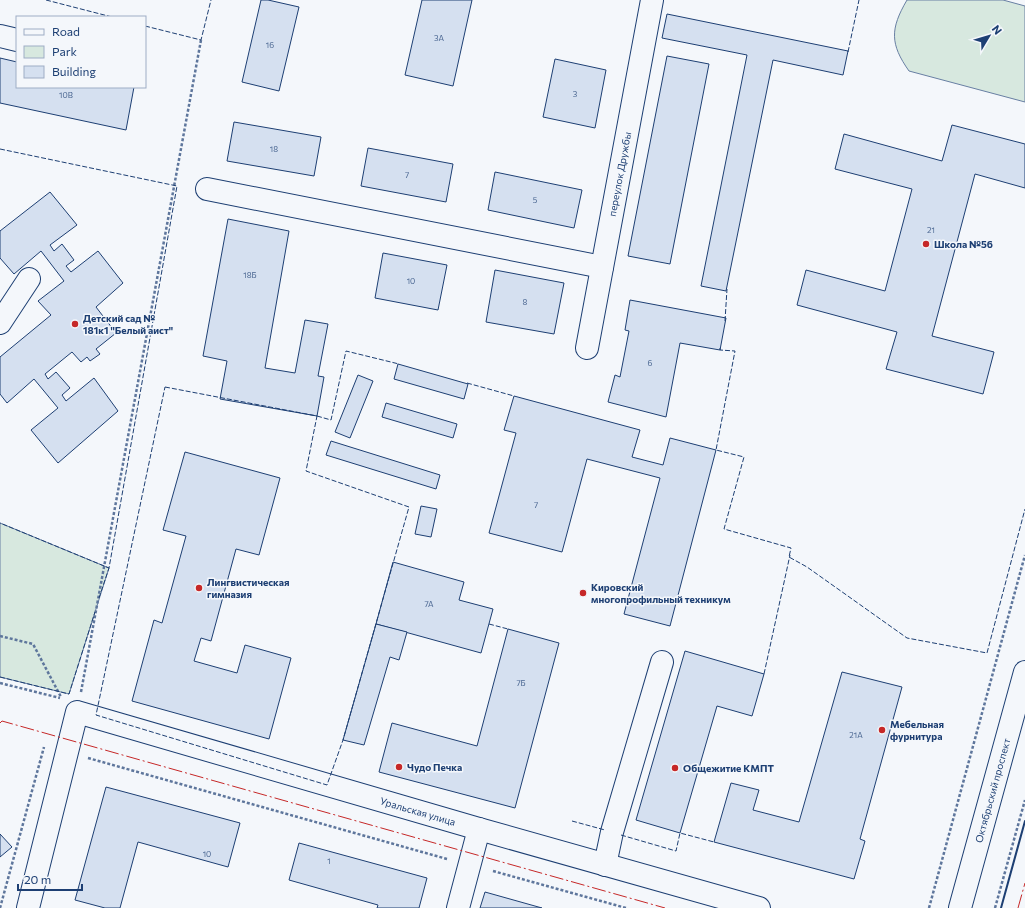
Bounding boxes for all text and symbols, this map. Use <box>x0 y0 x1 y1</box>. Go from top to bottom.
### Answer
legend <box>16 16 146 88</box>
north arrow <box>969 16 1009 56</box>
text: N <box>990 22 1005 37</box>
text: Road <box>52 24 80 38</box>
house number: 3А <box>434 33 444 43</box>
house number: 16 <box>266 40 274 50</box>
text: Park <box>52 44 78 58</box>
text: Building <box>52 64 96 78</box>
house number: 3 <box>573 89 578 99</box>
house number: 10В <box>59 90 73 100</box>
street label: переулок Дружбы <box>606 131 633 217</box>
house number: 18 <box>270 144 278 154</box>
house number: 7 <box>405 170 409 180</box>
house number: 5 <box>533 195 538 205</box>
house number: 21 <box>927 225 935 235</box>
place label: Школа №56 <box>934 238 993 250</box>
marker: Школа №56 <box>921 239 931 249</box>
house number: 18Б <box>243 270 257 280</box>
house number: 10 <box>407 276 415 286</box>
house number: 8 <box>523 297 528 307</box>
place label: Детский сад № 181к1 "Белый аист" <box>83 312 173 336</box>
marker: Детский сад № 181к1 "Белый аист" <box>70 319 80 329</box>
house number: 6 <box>648 358 653 368</box>
house number: 7 <box>534 500 538 510</box>
place label: Лингвистическая гимназия <box>207 576 289 600</box>
place label: Кировский многопрофильный техникум <box>591 581 731 605</box>
marker: Лингвистическая гимназия <box>194 583 204 593</box>
marker: Кировский многопрофильный техникум <box>578 588 588 598</box>
house number: 7А <box>424 599 434 609</box>
house number: 7Б <box>516 678 526 688</box>
place label: Мебельная фурнитура <box>890 718 944 742</box>
marker: Мебельная фурнитура <box>877 725 887 735</box>
house number: 21А <box>849 730 863 740</box>
street label: Октябрьский проспект <box>972 737 1013 844</box>
place label: Чудо Печка <box>407 761 462 773</box>
marker: Чудо Печка <box>394 762 404 772</box>
place label: Общежитие КМПТ <box>683 762 774 774</box>
marker: Общежитие КМПТ <box>670 763 680 773</box>
street label: Уральская улица <box>379 795 457 828</box>
house number: 10 <box>203 849 211 859</box>
house number: 1 <box>327 856 331 866</box>
scale bar <box>18 866 82 892</box>
text: 20 m <box>24 872 51 886</box>

